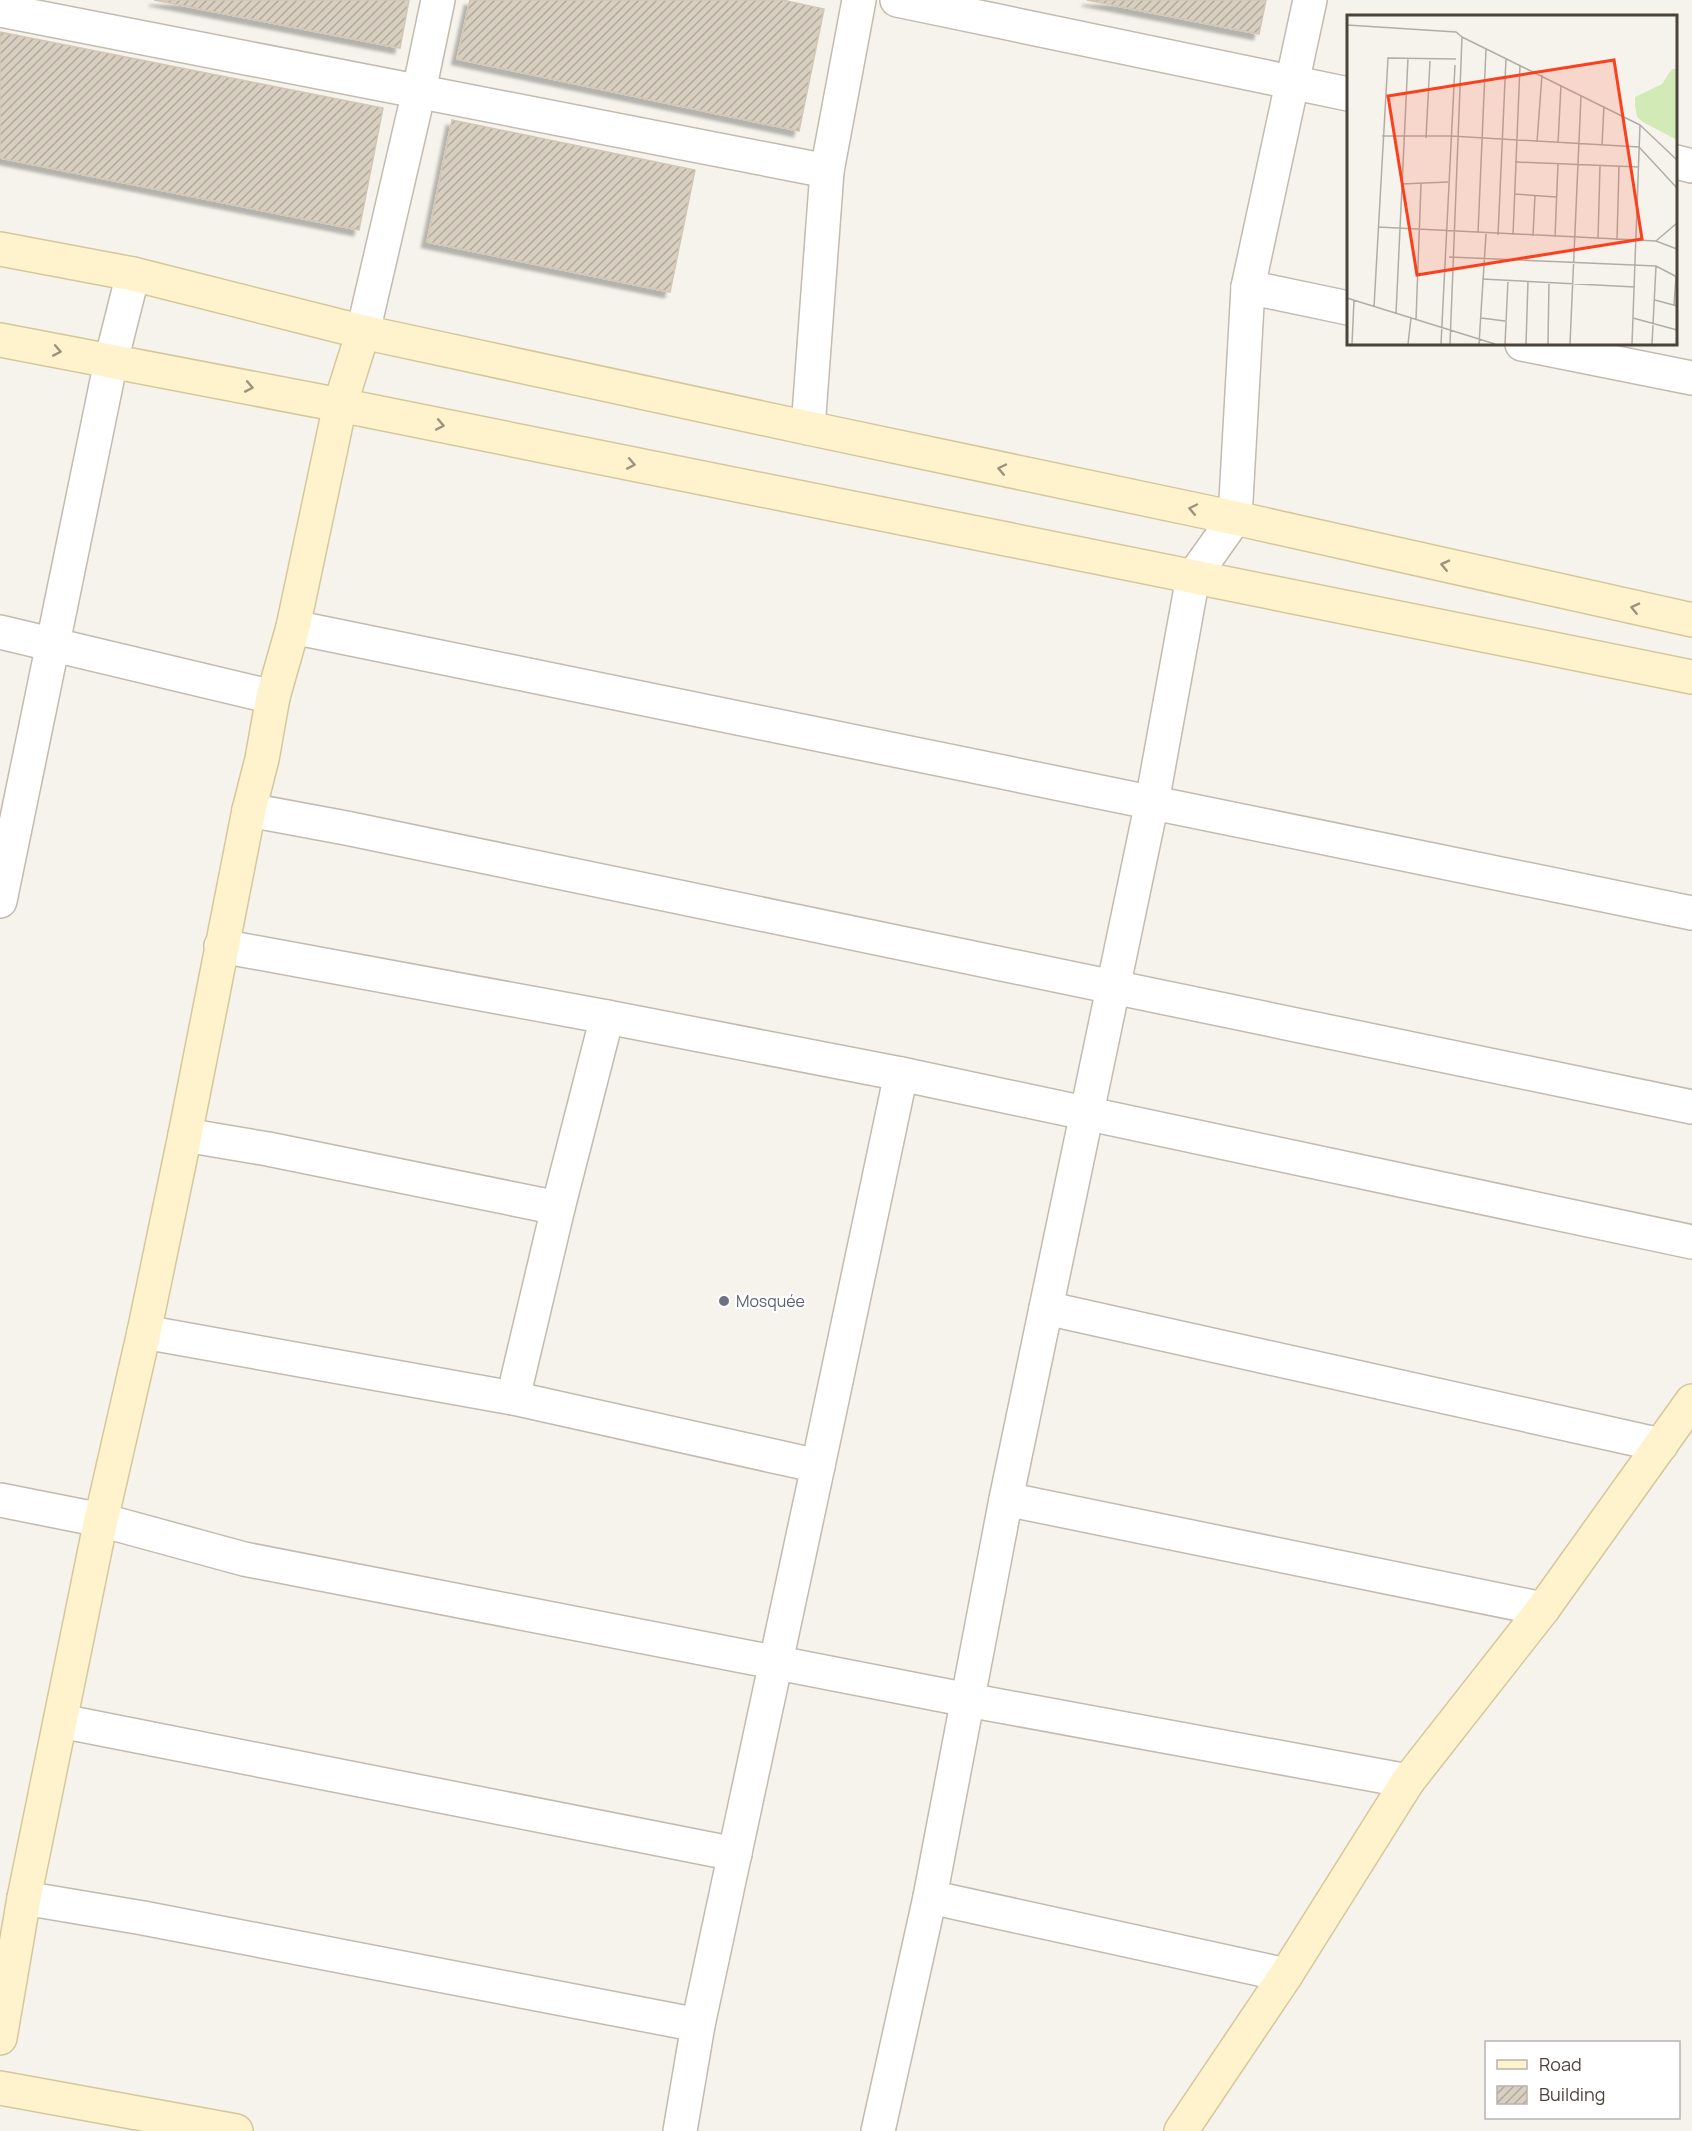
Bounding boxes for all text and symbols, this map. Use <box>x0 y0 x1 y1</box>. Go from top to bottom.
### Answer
inset map <box>1347 15 1677 345</box>
one-way arrow <box>52 344 62 357</box>
one-way arrow <box>244 380 254 393</box>
one-way arrow <box>435 418 445 431</box>
one-way arrow <box>626 457 636 470</box>
one-way arrow <box>997 463 1007 476</box>
one-way arrow <box>1188 503 1198 516</box>
one-way arrow <box>1440 559 1450 572</box>
one-way arrow <box>1630 602 1640 615</box>
place label: Mosquée <box>736 1290 805 1312</box>
marker: Mosquée <box>717 1294 731 1308</box>
legend <box>1485 2041 1680 2119</box>
text: Road <box>1539 2052 1582 2076</box>
text: Building <box>1539 2082 1605 2106</box>

